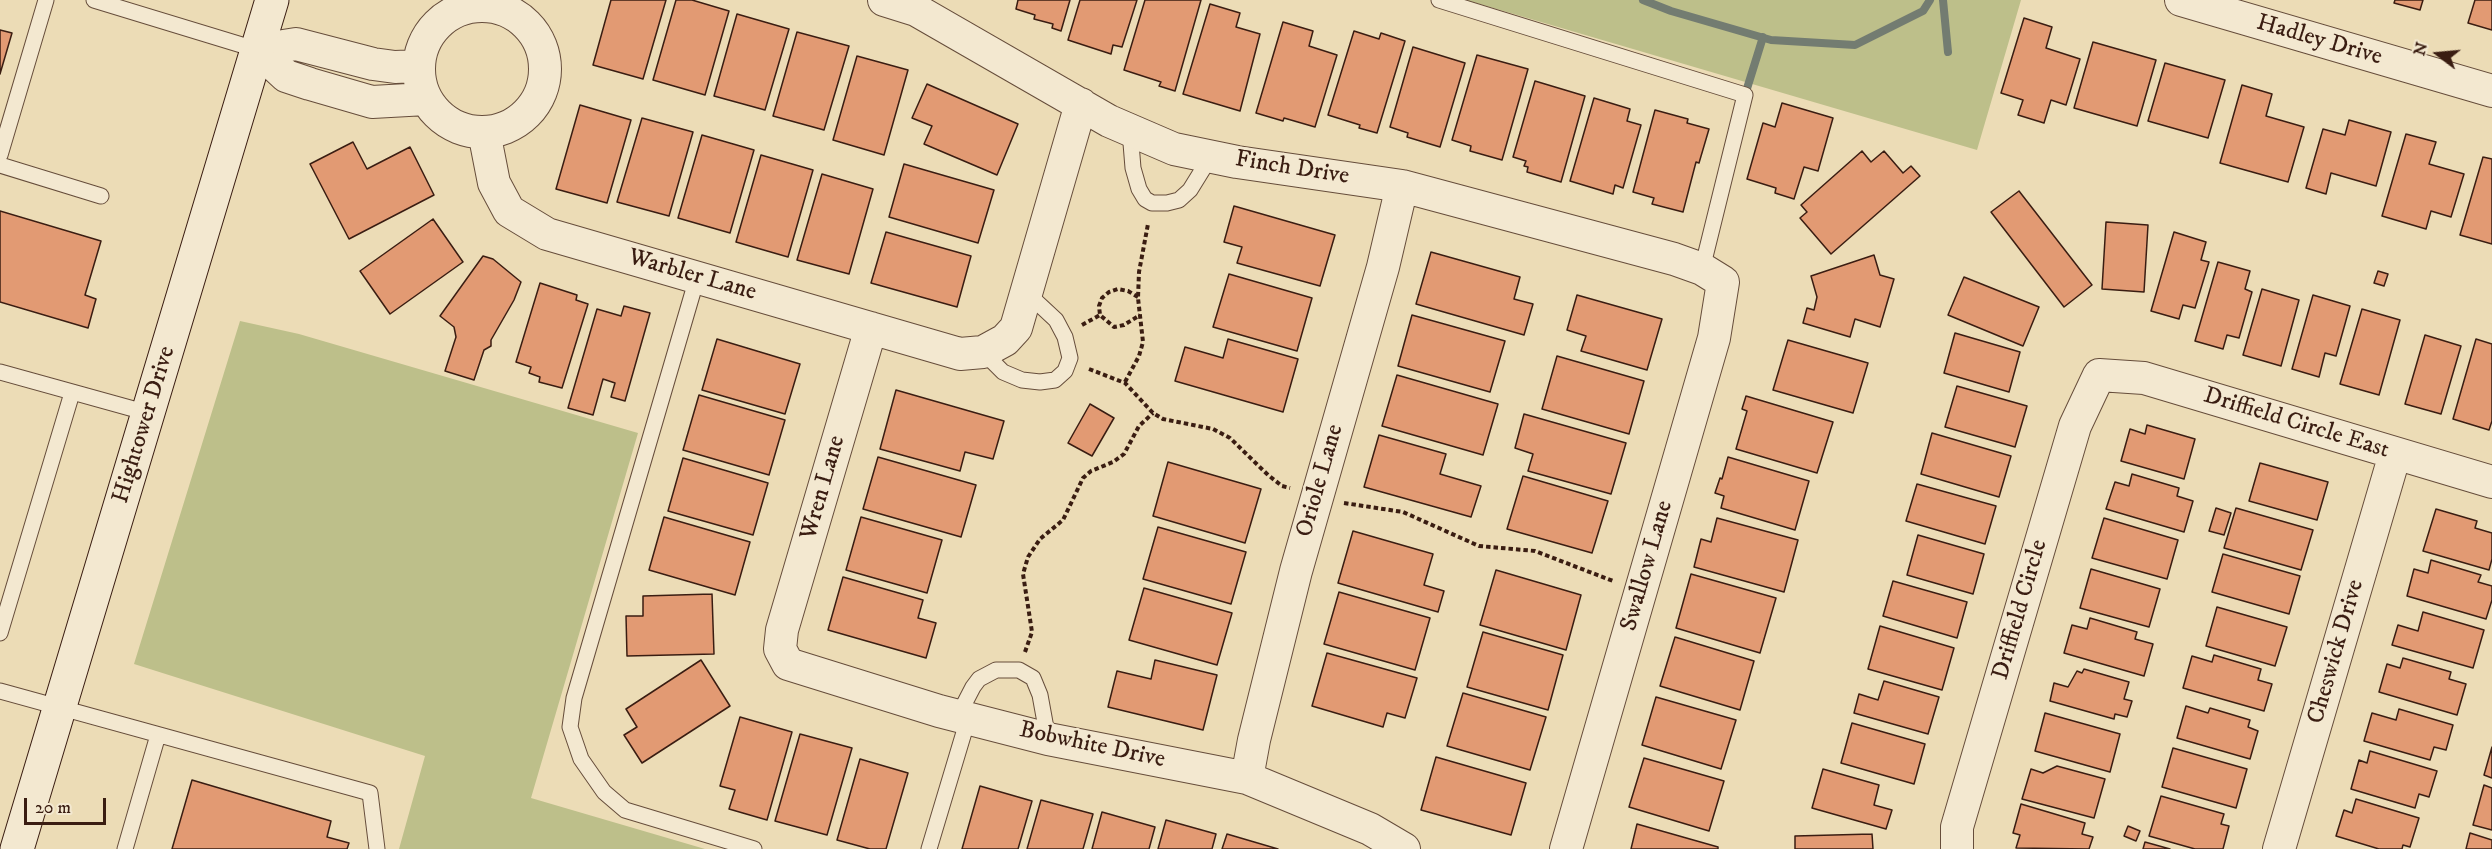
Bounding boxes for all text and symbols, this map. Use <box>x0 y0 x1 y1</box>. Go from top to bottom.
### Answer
street label: Hadley Drive <box>2253 9 2385 73</box>
north arrow <box>2408 24 2468 84</box>
text: N <box>2409 40 2432 58</box>
street label: Finch Drive <box>1233 146 1351 192</box>
street label: Warbler Lane <box>625 244 759 308</box>
street label: Hightower Drive <box>107 343 183 507</box>
street label: Driffield Circle East <box>2200 382 2392 466</box>
street label: Oriole Lane <box>1291 421 1351 541</box>
street label: Wren Lane <box>795 433 853 543</box>
street label: Swallow Lane <box>1616 498 1680 634</box>
street label: Driffield Circle <box>1987 537 2055 683</box>
street label: Cheswick Drive <box>2303 577 2371 727</box>
street label: Bobwhite Drive <box>1017 717 1167 775</box>
scale bar <box>27 786 110 824</box>
text: 20 m <box>35 797 71 819</box>

